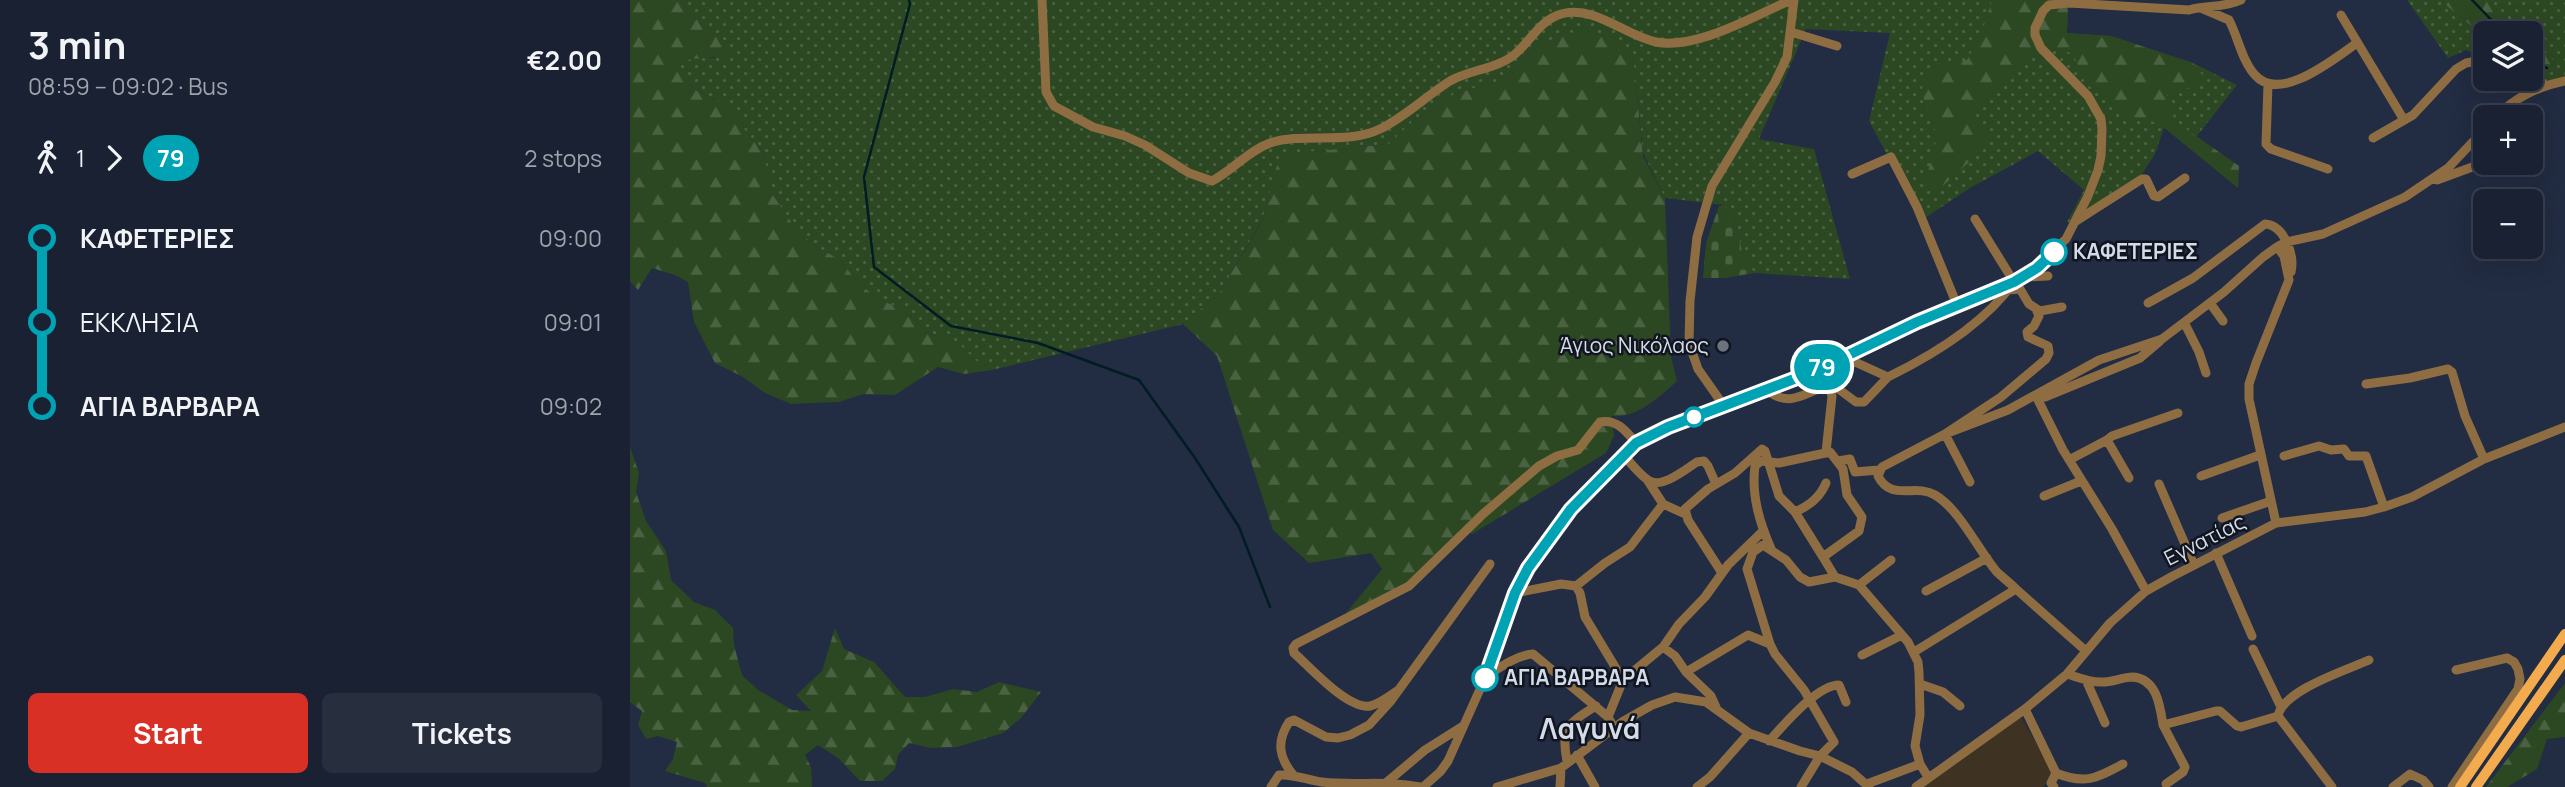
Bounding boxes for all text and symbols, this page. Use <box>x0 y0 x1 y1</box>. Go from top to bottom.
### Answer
text: 3 min <box>28 18 126 70</box>
map controls <box>2473 21 2543 259</box>
button: layers <box>2473 21 2543 91</box>
text: €2.00 <box>527 42 602 78</box>
text: 08:59 – 09:02 · Bus <box>28 70 228 102</box>
button: + <box>2473 105 2543 175</box>
icon: walk <box>28 139 66 177</box>
icon: forward <box>95 139 133 177</box>
text: 79 <box>157 141 185 174</box>
text: 1 <box>76 142 85 174</box>
text: 2 stops <box>524 142 602 174</box>
button: − <box>2473 189 2543 259</box>
text: ΚΑΦΕΤΕΡΙΕΣ <box>80 220 235 256</box>
text: 09:00 <box>539 222 602 254</box>
place label: ΚΑΦΕΤΕΡΙΕΣ <box>2073 237 2198 265</box>
marker: ΚΑΦΕΤΕΡΙΕΣ <box>2041 239 2067 265</box>
text: ΕΚΚΛΗΣΙΑ <box>80 304 199 340</box>
text: 09:01 <box>544 306 602 338</box>
place label: Άγιος Νικόλαος <box>1560 331 1709 359</box>
marker: Άγιος Νικόλαος <box>1715 338 1731 354</box>
line badge: 79 <box>1790 344 1854 390</box>
text: 79 <box>1808 350 1836 383</box>
text: ΑΓΙΑ ΒΑΡΒΑΡΑ <box>80 388 260 424</box>
text: 09:02 <box>540 390 602 422</box>
unlabelled marker <box>1684 407 1704 427</box>
street label: Εγνατίας <box>2159 507 2250 572</box>
place label: ΑΓΙΑ ΒΑΡΒΑΡΑ <box>1504 663 1649 691</box>
marker: ΑΓΙΑ ΒΑΡΒΑΡΑ <box>1472 665 1498 691</box>
button: Start <box>28 693 308 773</box>
button: Tickets <box>322 693 602 773</box>
district label: Λαγυνά <box>1540 709 1640 747</box>

